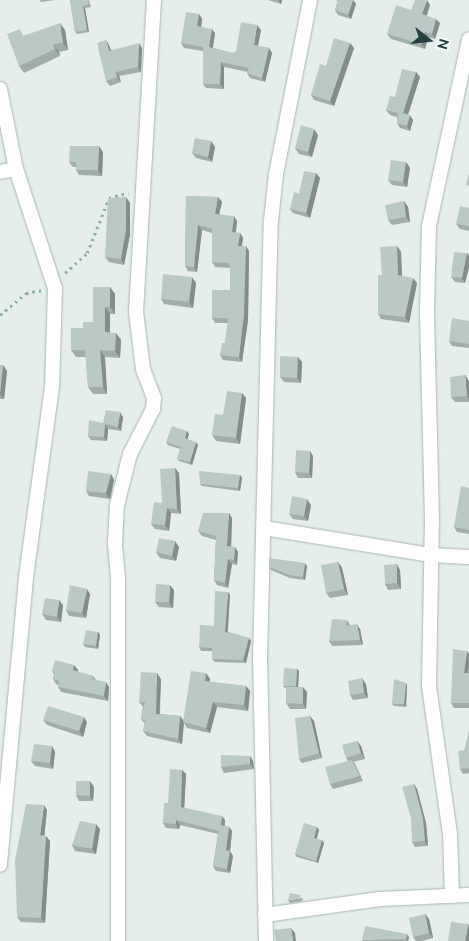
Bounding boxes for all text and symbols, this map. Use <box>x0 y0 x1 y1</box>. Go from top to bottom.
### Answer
north arrow <box>404 15 454 65</box>
text: N <box>434 37 453 51</box>

